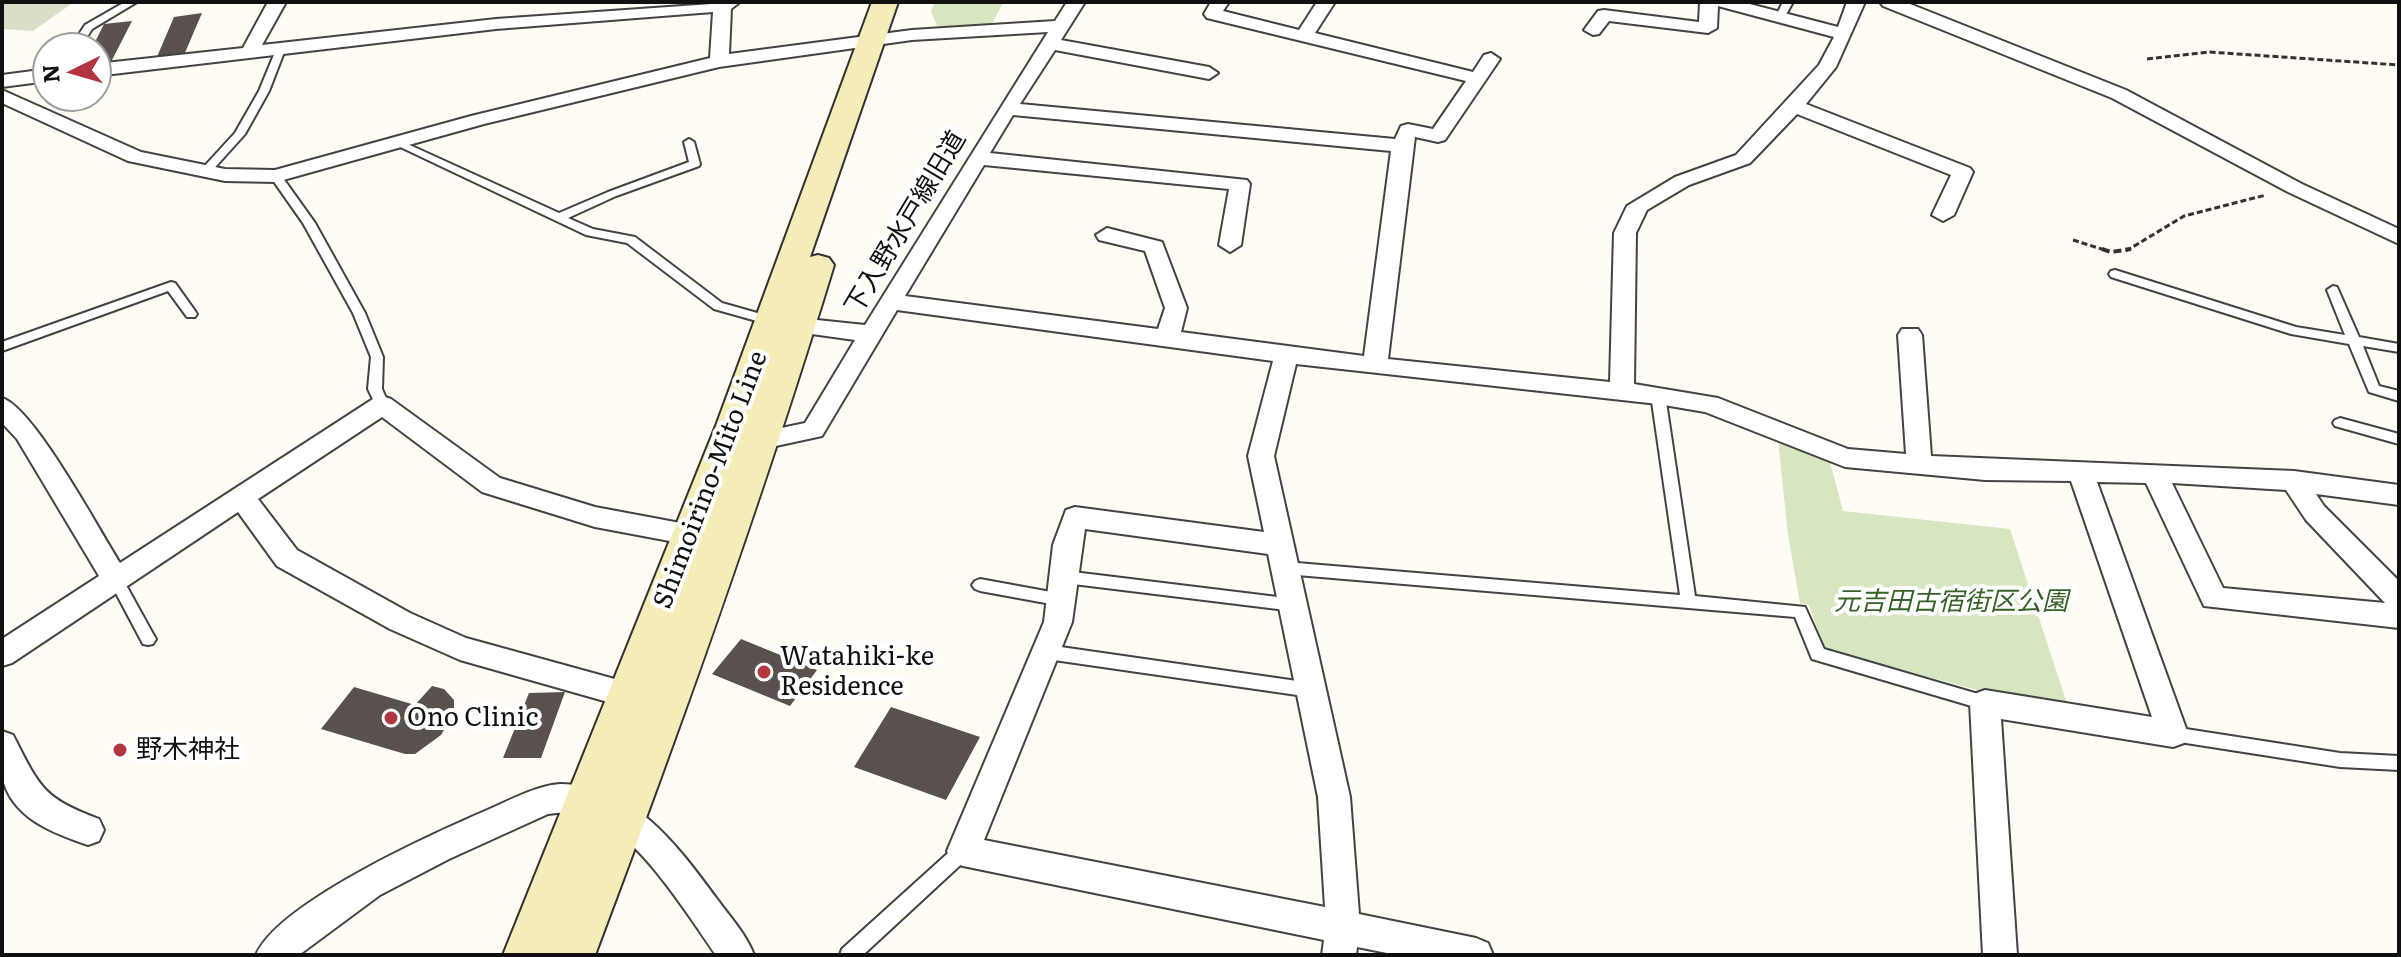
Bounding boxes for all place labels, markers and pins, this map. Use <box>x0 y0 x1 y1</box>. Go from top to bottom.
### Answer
place label: Watahiki-ke Residence <box>780 641 934 702</box>
marker: Watahiki-ke Residence <box>755 663 773 681</box>
place label: Ono Clinic <box>407 702 538 734</box>
marker: Ono Clinic <box>382 709 400 727</box>
place label: 野木神社 <box>136 734 240 766</box>
marker: 野木神社 <box>111 741 129 759</box>

